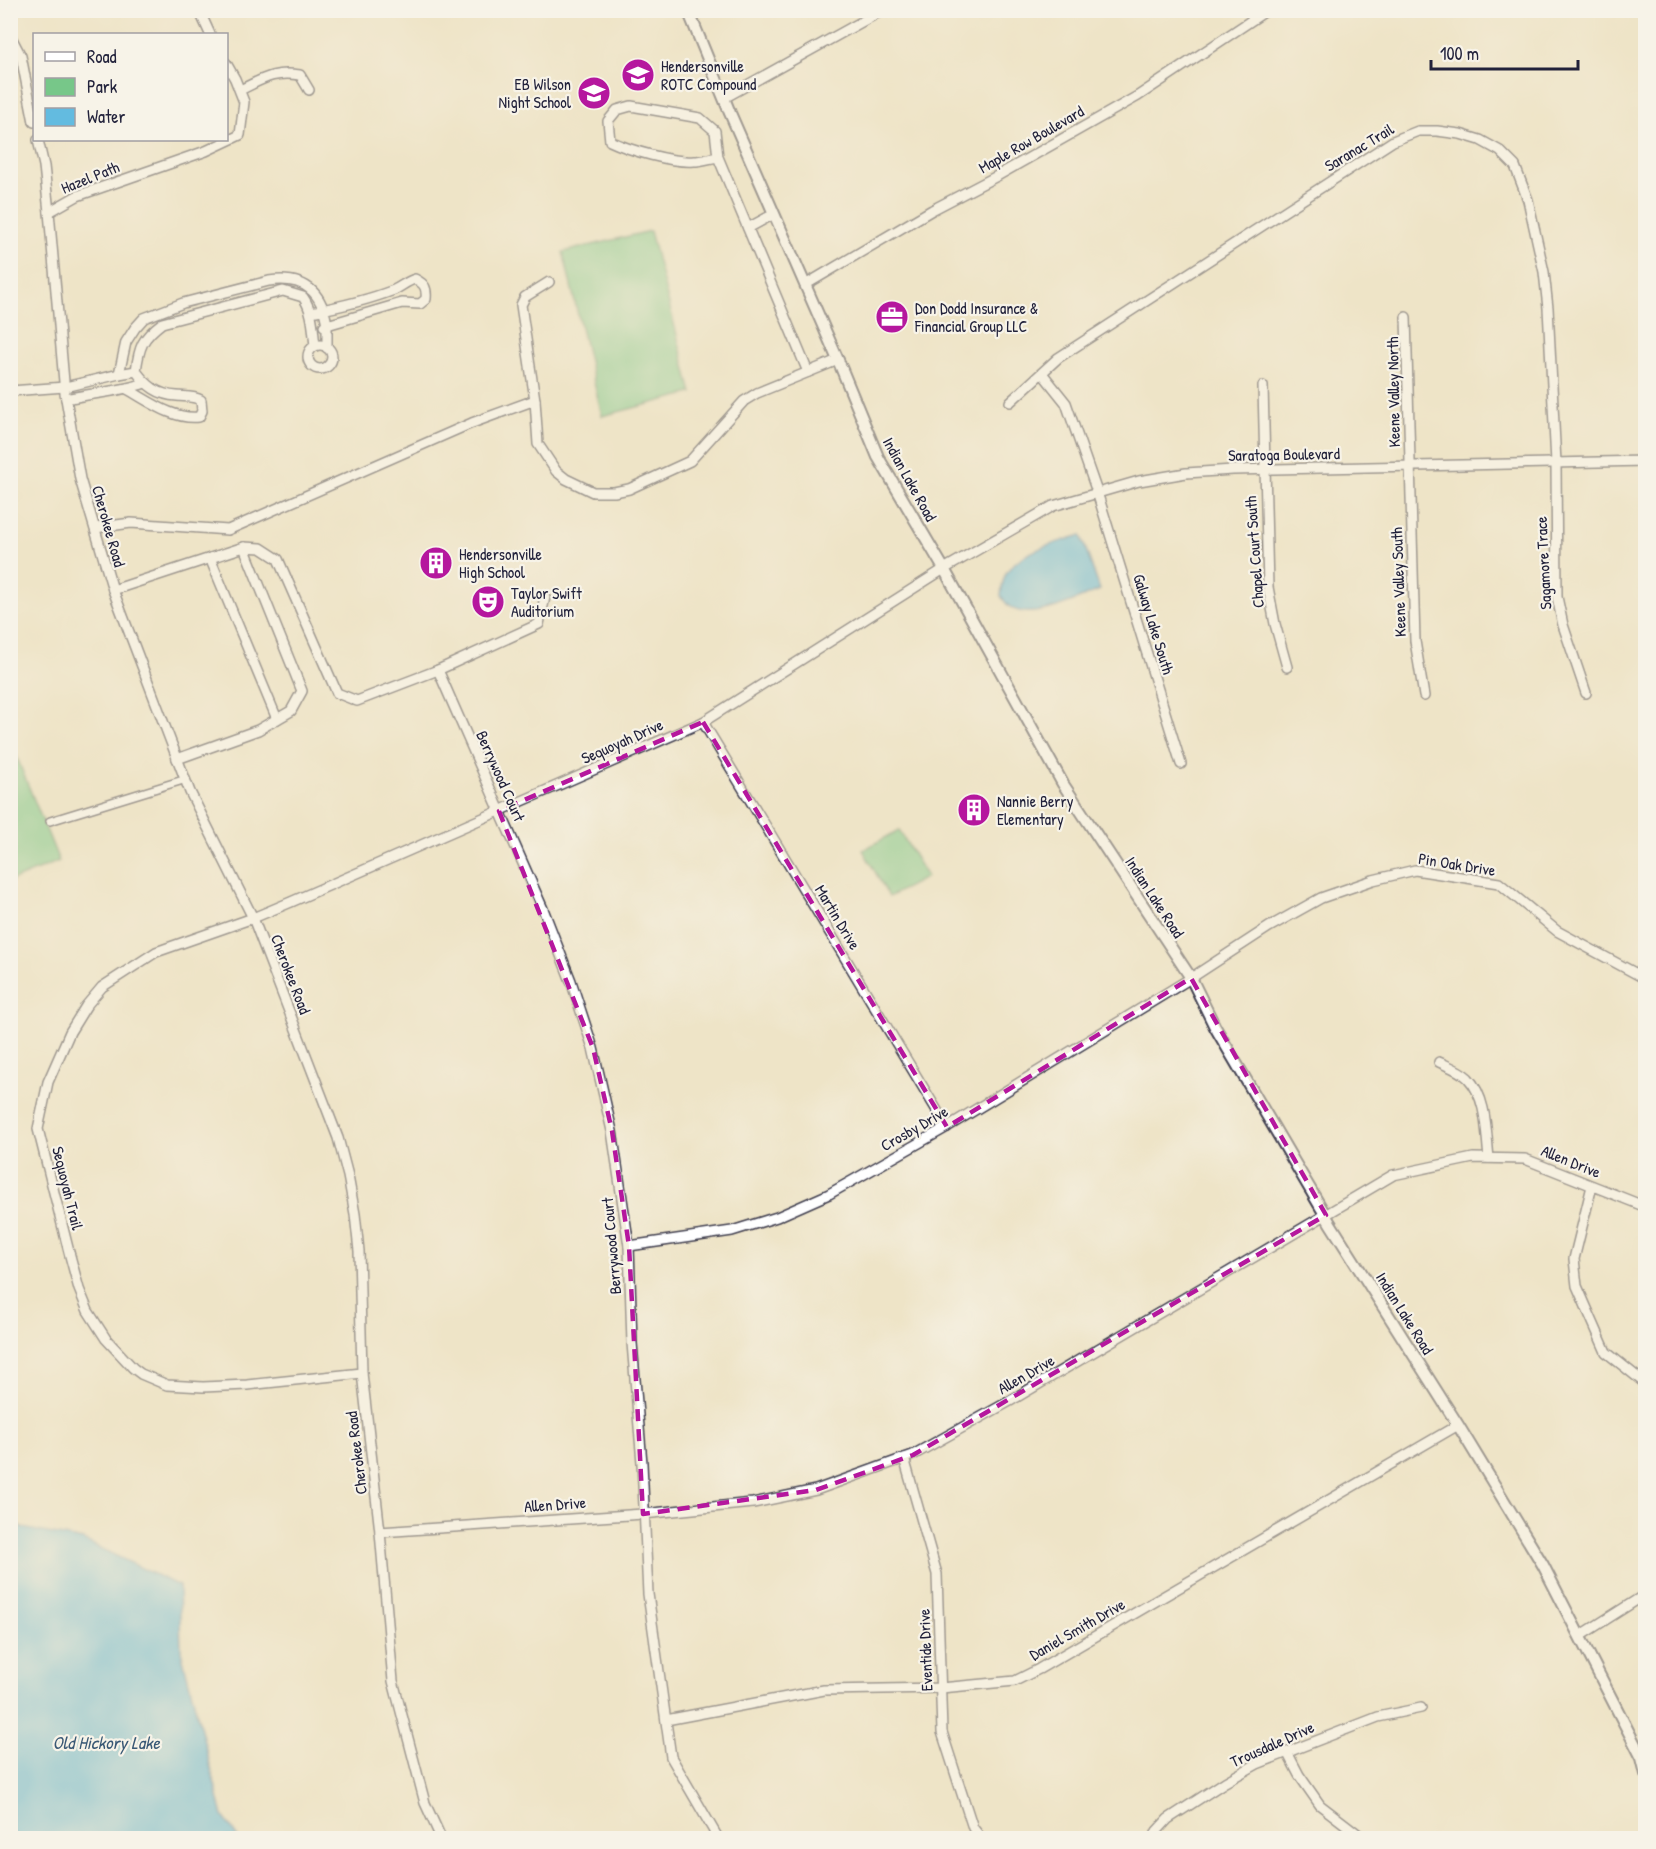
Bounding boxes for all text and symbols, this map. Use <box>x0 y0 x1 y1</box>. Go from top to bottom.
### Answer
legend <box>33 33 228 141</box>
scale bar <box>1431 33 1578 71</box>
text: 100 m <box>1440 41 1479 66</box>
text: Road <box>87 44 117 69</box>
place label: Hendersonville ROTC Compound <box>661 55 756 95</box>
school or university icon: Hendersonville ROTC Compound <box>620 57 656 93</box>
place label: EB Wilson Night School <box>498 73 572 113</box>
text: Park <box>87 74 118 99</box>
school or university icon: EB Wilson Night School <box>576 75 612 111</box>
street label: Maple Row Boulevard <box>974 100 1088 178</box>
text: Water <box>87 104 125 129</box>
street label: Saranac Trail <box>1320 117 1398 176</box>
street label: Hazel Path <box>58 155 123 199</box>
place label: Don Dodd Insurance & Financial Group LLC <box>914 297 1038 337</box>
office icon: Don Dodd Insurance & Financial Group LLC <box>874 299 910 335</box>
street label: Keene Valley North <box>1381 336 1405 448</box>
street label: Indian Lake Road <box>878 433 942 525</box>
street label: Saratoga Boulevard <box>1228 442 1340 466</box>
street label: Cherokee Road <box>87 483 131 569</box>
street label: Chapel Court South <box>1239 495 1269 609</box>
street label: Sagamore Trace <box>1530 515 1556 610</box>
street label: Keene Valley South <box>1385 526 1411 637</box>
place label: Hendersonville High School <box>459 543 543 583</box>
building icon: Hendersonville High School <box>418 545 454 581</box>
street label: Galway Lake South <box>1128 571 1180 677</box>
place label: Taylor Swift Auditorium <box>511 582 582 622</box>
theatre icon: Taylor Swift Auditorium <box>470 584 506 620</box>
street label: Sequoyah Drive <box>578 713 667 769</box>
street label: Berrywood Court <box>471 727 531 825</box>
place label: Nannie Berry Elementary <box>997 790 1074 830</box>
building icon: Nannie Berry Elementary <box>956 792 992 828</box>
street label: Pin Oak Drive <box>1417 847 1498 881</box>
street label: Indian Lake Road <box>1120 852 1190 942</box>
street label: Martin Drive <box>810 880 866 954</box>
street label: Cherokee Road <box>266 931 316 1017</box>
street label: Crosby Drive <box>876 1099 952 1156</box>
street label: Allen Drive <box>1538 1139 1604 1183</box>
street label: Sequoyah Trail <box>47 1144 89 1233</box>
street label: Berrywood Court <box>596 1196 626 1295</box>
street label: Indian Lake Road <box>1371 1268 1439 1358</box>
street label: Allen Drive <box>994 1349 1059 1399</box>
street label: Cherokee Road <box>340 1410 372 1496</box>
street label: Allen Drive <box>523 1491 587 1517</box>
street label: Daniel Smith Drive <box>1025 1592 1129 1665</box>
street label: Eventide Drive <box>913 1608 937 1692</box>
street label: Trousdale Drive <box>1227 1715 1318 1772</box>
water label: Old Hickory Lake <box>52 1730 160 1755</box>

